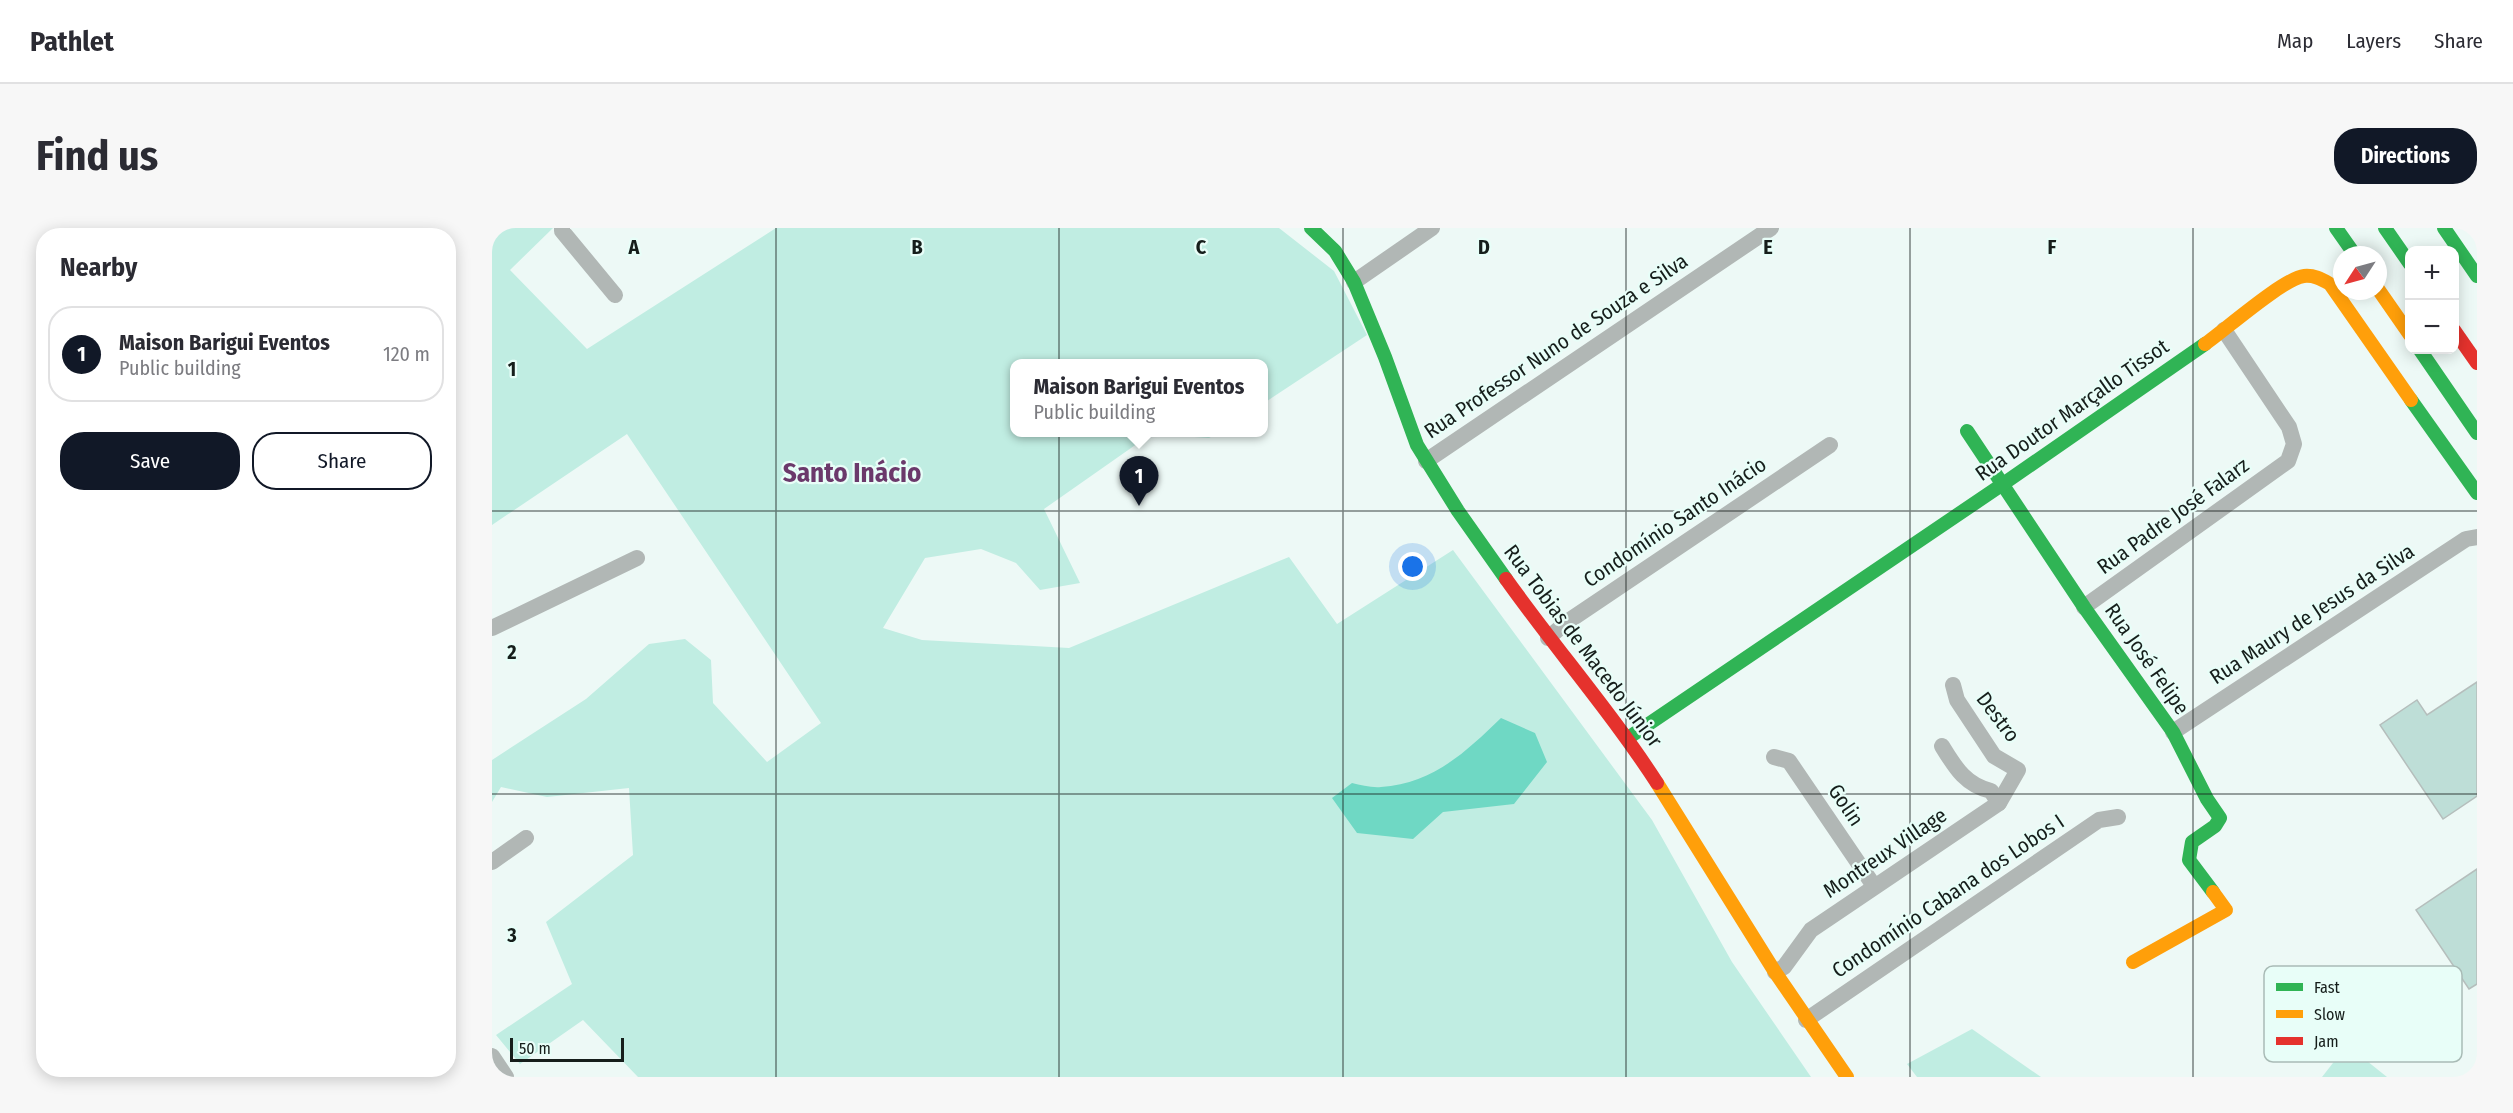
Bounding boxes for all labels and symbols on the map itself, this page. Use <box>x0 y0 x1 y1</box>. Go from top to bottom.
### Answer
text: A <box>628 235 641 259</box>
text: B <box>911 235 923 259</box>
text: C <box>1196 235 1207 259</box>
text: D <box>1478 235 1490 259</box>
text: E <box>1763 235 1773 259</box>
text: F <box>2048 235 2057 259</box>
north arrow <box>2333 246 2387 300</box>
street label: Rua Professor Nuno de Souza e Silva <box>1419 248 1693 444</box>
street label: Rua Doutor Marçallo Tissot <box>1970 333 2174 487</box>
text: 1 <box>508 357 516 381</box>
street label: Condomínio Santo Inácio <box>1579 451 1771 593</box>
street label: Rua Padre José Falarz <box>2092 452 2254 580</box>
pin: 1 <box>1120 456 1158 506</box>
district label: Santo Inácio <box>783 457 921 489</box>
street label: Rua Maury de Jesus da Silva <box>2205 538 2419 690</box>
street label: Rua Tobias de Macedo Júnior <box>1498 539 1668 753</box>
your location <box>1398 552 1427 581</box>
street label: Rua José Felipe <box>2099 598 2195 720</box>
text: 2 <box>506 640 517 664</box>
street label: Destro <box>1971 687 2025 747</box>
street label: Golin <box>1823 779 1869 831</box>
street label: Montreux Village <box>1818 802 1952 904</box>
street label: Condomínio Cabana dos Lobos I <box>1827 808 2069 984</box>
text: 3 <box>506 923 517 947</box>
legend <box>2264 966 2462 1062</box>
text: Fast <box>2314 978 2341 997</box>
text: Slow <box>2314 1005 2345 1024</box>
text: Jam <box>2314 1032 2339 1051</box>
scale bar <box>510 1035 624 1062</box>

